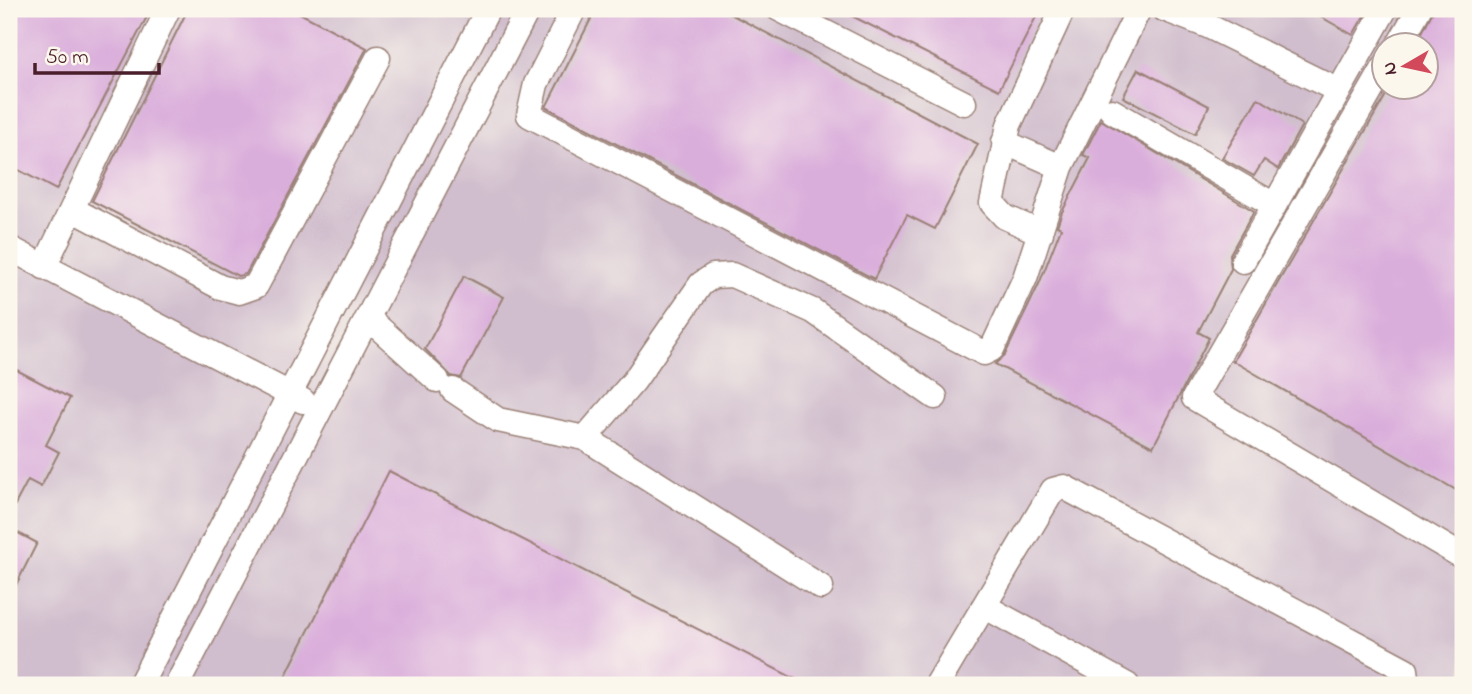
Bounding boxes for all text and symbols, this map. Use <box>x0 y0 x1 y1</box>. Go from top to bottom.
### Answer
scale bar <box>35 32 159 76</box>
north arrow <box>1370 32 1440 102</box>
text: 50 m <box>46 43 89 73</box>
text: N <box>1376 60 1405 77</box>

